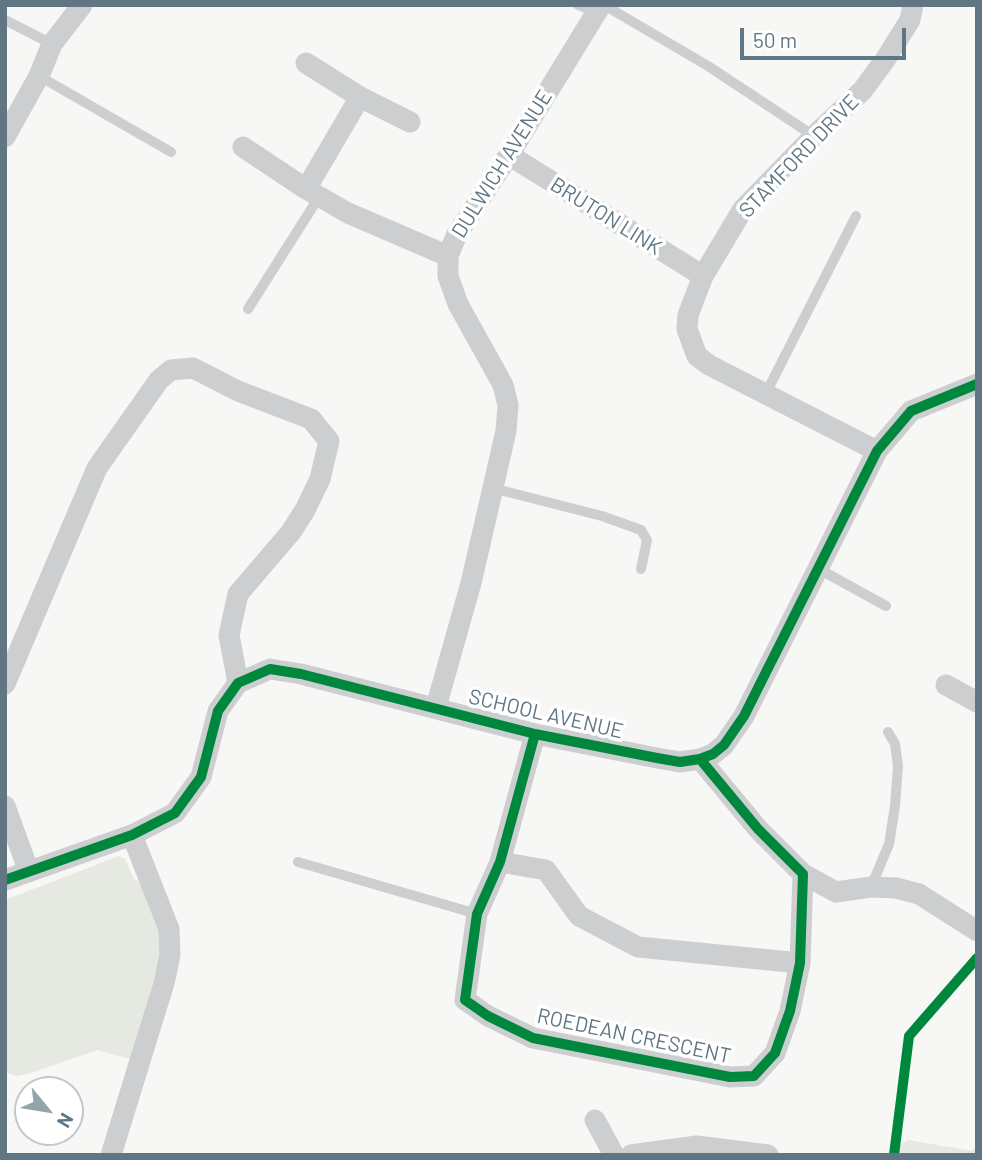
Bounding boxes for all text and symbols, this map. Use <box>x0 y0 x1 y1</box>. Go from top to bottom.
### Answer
scale bar <box>744 14 910 58</box>
text: 50 m <box>753 27 797 52</box>
street label: DULWICH AVENUE <box>446 85 558 243</box>
street label: STAMFORD DRIVE <box>734 89 864 223</box>
street label: BRUTON LINK <box>546 172 666 260</box>
street label: SCHOOL AVENUE <box>466 684 626 744</box>
street label: ROEDEAN CRESCENT <box>535 1003 733 1069</box>
north arrow <box>14 1076 84 1146</box>
text: N <box>53 1110 79 1132</box>

